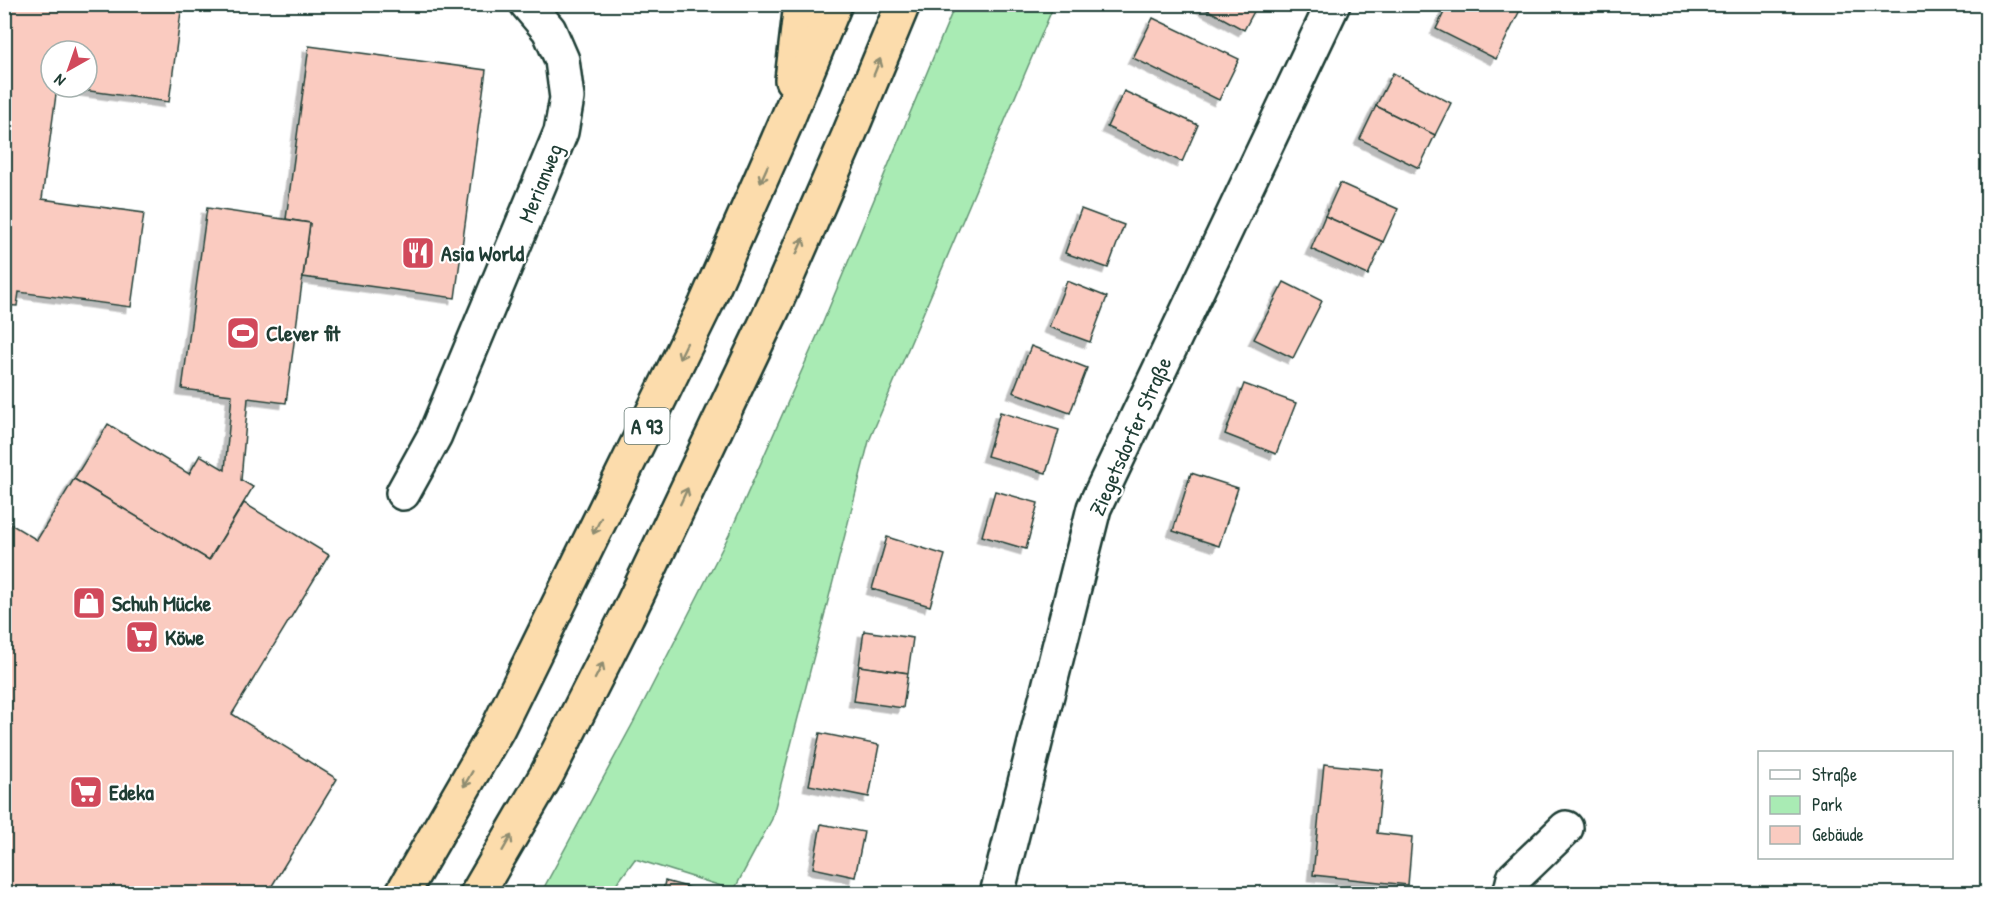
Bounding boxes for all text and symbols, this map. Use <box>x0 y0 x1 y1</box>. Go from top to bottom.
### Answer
north arrow <box>39 39 99 99</box>
one-way arrow <box>872 58 883 77</box>
text: N <box>49 69 70 92</box>
street label: Merianweg <box>511 139 569 227</box>
one-way arrow <box>758 164 769 182</box>
restaurant icon: Asia World <box>400 235 436 271</box>
place label: Asia World <box>441 238 525 268</box>
one-way arrow <box>795 238 806 256</box>
sports icon: Clever fit <box>225 315 261 351</box>
place label: Clever fit <box>266 318 342 348</box>
one-way arrow <box>677 342 689 360</box>
street label: Ziegetsdorfer Straße <box>1082 352 1179 520</box>
road number: A 93 <box>624 408 670 444</box>
one-way arrow <box>678 487 690 505</box>
one-way arrow <box>591 517 603 535</box>
shop icon: Schuh Mücke <box>71 585 107 621</box>
place label: Schuh Mücke <box>112 588 212 618</box>
supermarket icon: Köwe <box>124 619 160 655</box>
place label: Köwe <box>165 622 205 652</box>
one-way arrow <box>593 662 605 680</box>
legend <box>1758 751 1953 859</box>
text: Straße <box>1812 762 1857 787</box>
one-way arrow <box>462 770 474 787</box>
supermarket icon: Edeka <box>68 774 104 810</box>
place label: Edeka <box>109 777 154 807</box>
text: Park <box>1812 792 1843 817</box>
text: Gebäude <box>1812 822 1864 847</box>
one-way arrow <box>501 835 513 852</box>

